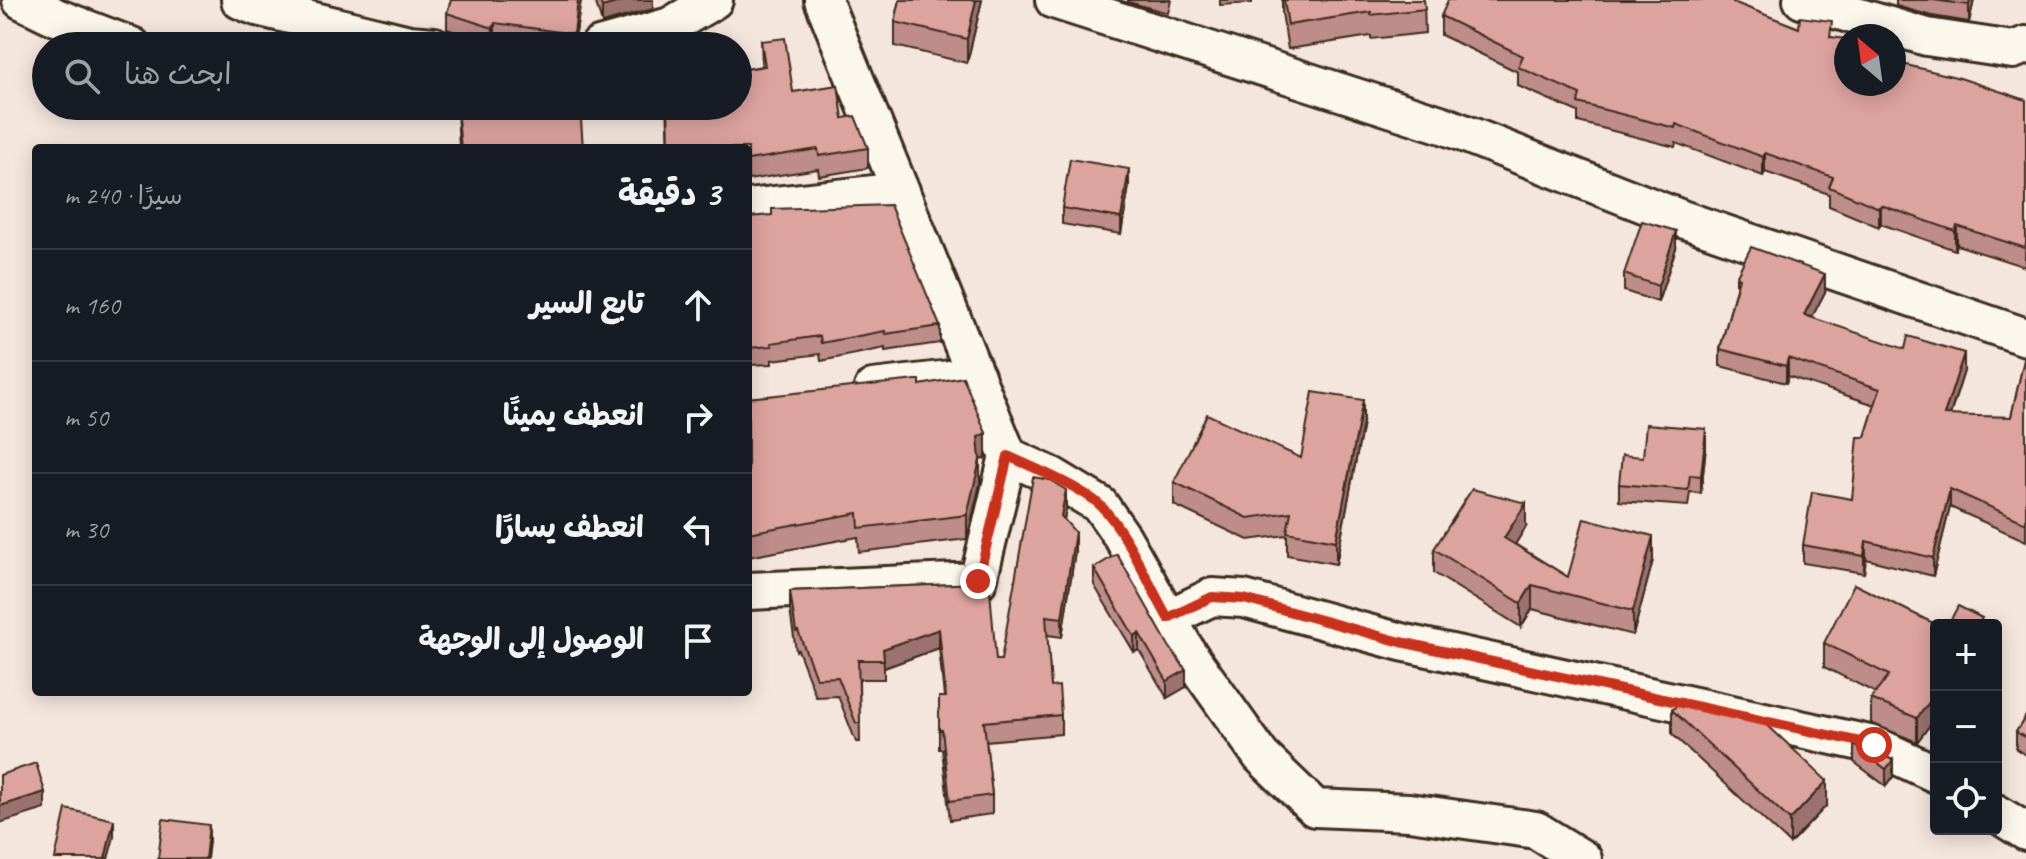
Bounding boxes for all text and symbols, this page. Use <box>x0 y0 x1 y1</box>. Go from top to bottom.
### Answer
north arrow <box>1834 24 1906 96</box>
search box <box>32 32 752 120</box>
icon: search <box>60 54 104 98</box>
text: ابحث هنا <box>124 55 232 93</box>
text: 3 دقيقة <box>618 172 720 215</box>
text: سيرًا · 240 m <box>64 179 183 212</box>
icon: ahead <box>676 283 720 327</box>
text: تابع السير <box>530 284 644 322</box>
text: 160 m <box>64 289 120 322</box>
icon: right <box>676 395 720 439</box>
text: انعطف يمينًا <box>503 396 644 434</box>
text: 50 m <box>64 401 108 434</box>
icon: left <box>676 507 720 551</box>
text: انعطف يسارًا <box>495 508 644 546</box>
text: 30 m <box>64 513 108 546</box>
route end <box>960 563 996 599</box>
icon: arrive <box>676 619 720 663</box>
map controls <box>1930 619 2002 835</box>
button: + <box>1930 619 2002 691</box>
text: الوصول إلى الوجهة <box>419 620 644 658</box>
button: − <box>1930 691 2002 763</box>
route start <box>1856 727 1892 763</box>
button: locate <box>1930 763 2002 835</box>

